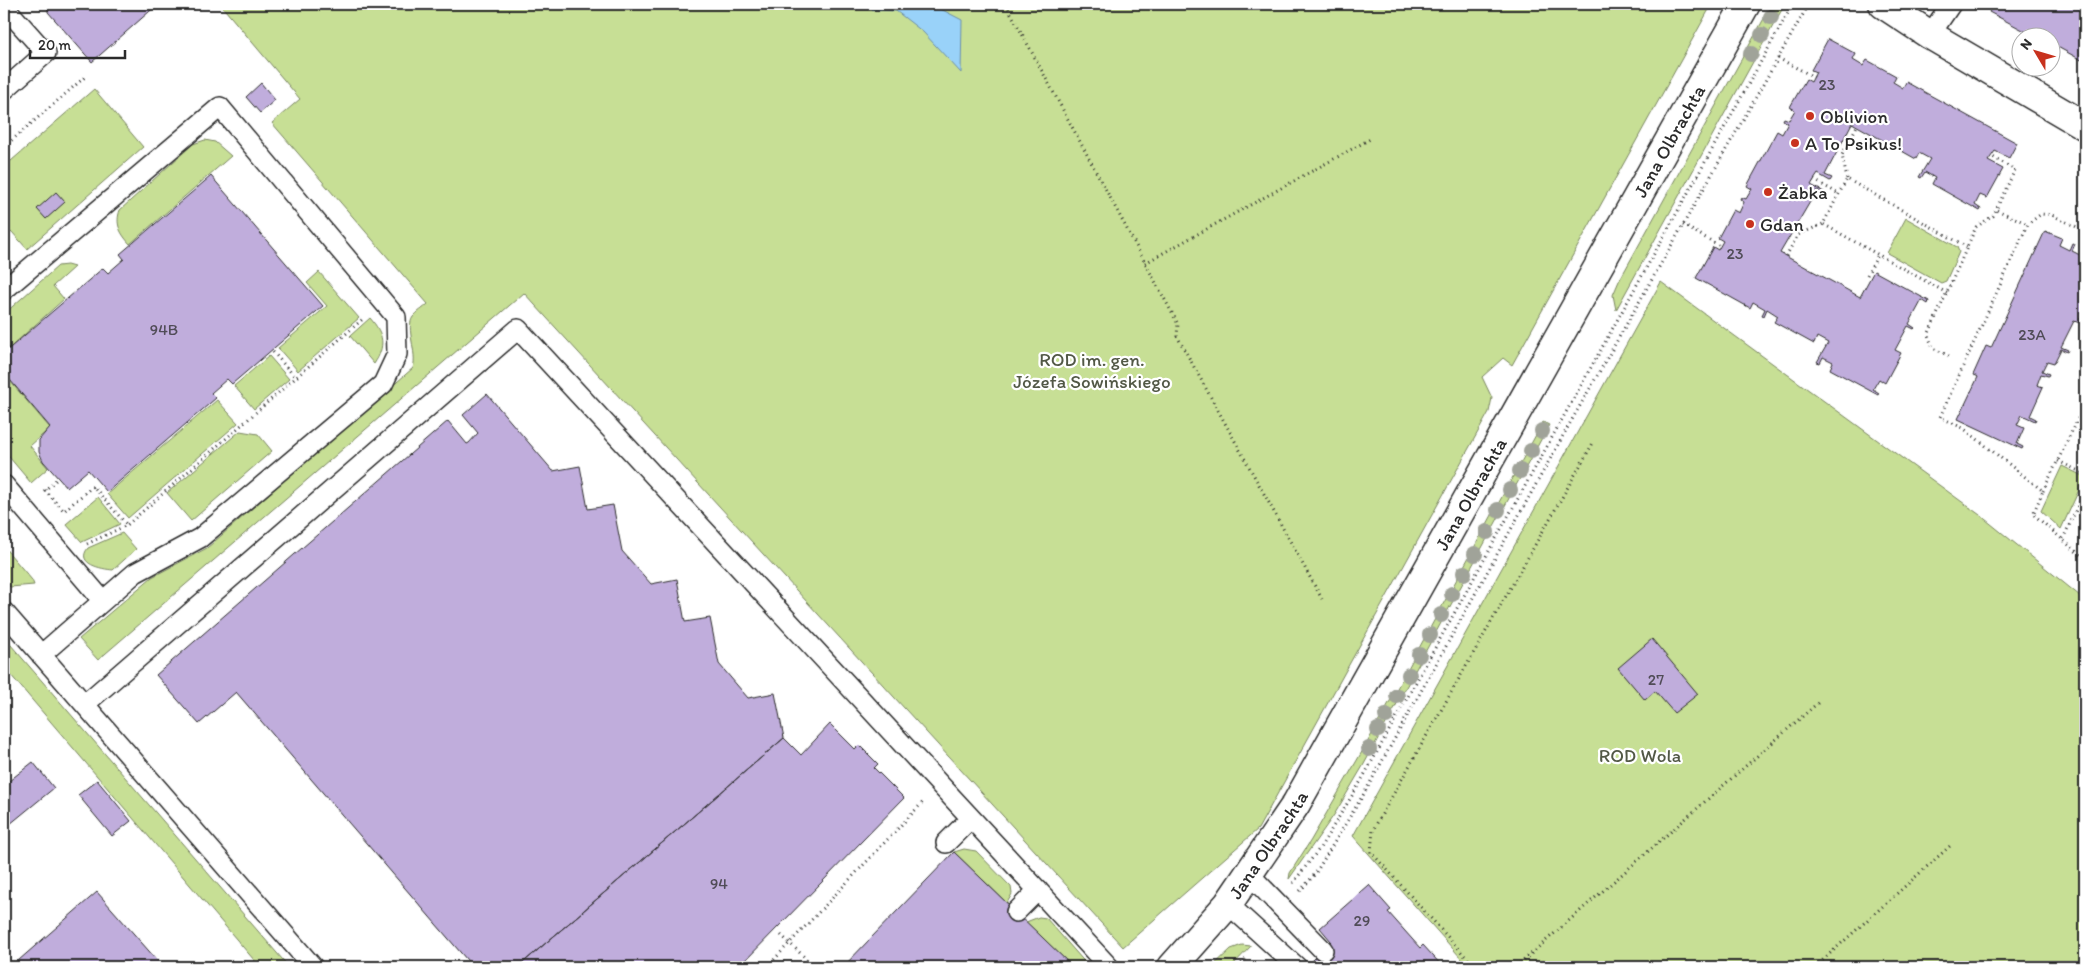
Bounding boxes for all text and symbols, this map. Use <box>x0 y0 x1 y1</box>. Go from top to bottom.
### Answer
scale bar <box>30 28 125 60</box>
north arrow <box>2012 28 2062 78</box>
text: N <box>2017 35 2036 53</box>
text: 20 m <box>38 36 72 54</box>
house number: 23 <box>1818 75 1836 94</box>
street label: Jana Olbrachta <box>1628 80 1710 201</box>
place label: Oblivion <box>1820 105 1888 128</box>
marker: Oblivion <box>1804 110 1816 122</box>
place label: A To Psikus! <box>1805 132 1902 155</box>
marker: A To Psikus! <box>1789 137 1801 149</box>
place label: Żabka <box>1778 181 1828 204</box>
marker: Żabka <box>1762 186 1774 198</box>
place label: Gdan <box>1760 213 1804 236</box>
marker: Gdan <box>1744 218 1756 230</box>
house number: 23 <box>1726 244 1744 263</box>
house number: 94B <box>150 320 178 339</box>
house number: 23A <box>2018 325 2046 344</box>
park label: ROD im. gen. Józefa Sowińskiego <box>1013 348 1171 393</box>
street label: Jana Olbrachta <box>1430 433 1511 554</box>
house number: 27 <box>1648 670 1664 689</box>
park label: ROD Wola <box>1599 744 1681 767</box>
street label: Jana Olbrachta <box>1224 786 1313 903</box>
house number: 94 <box>710 874 728 893</box>
house number: 29 <box>1354 911 1370 930</box>

